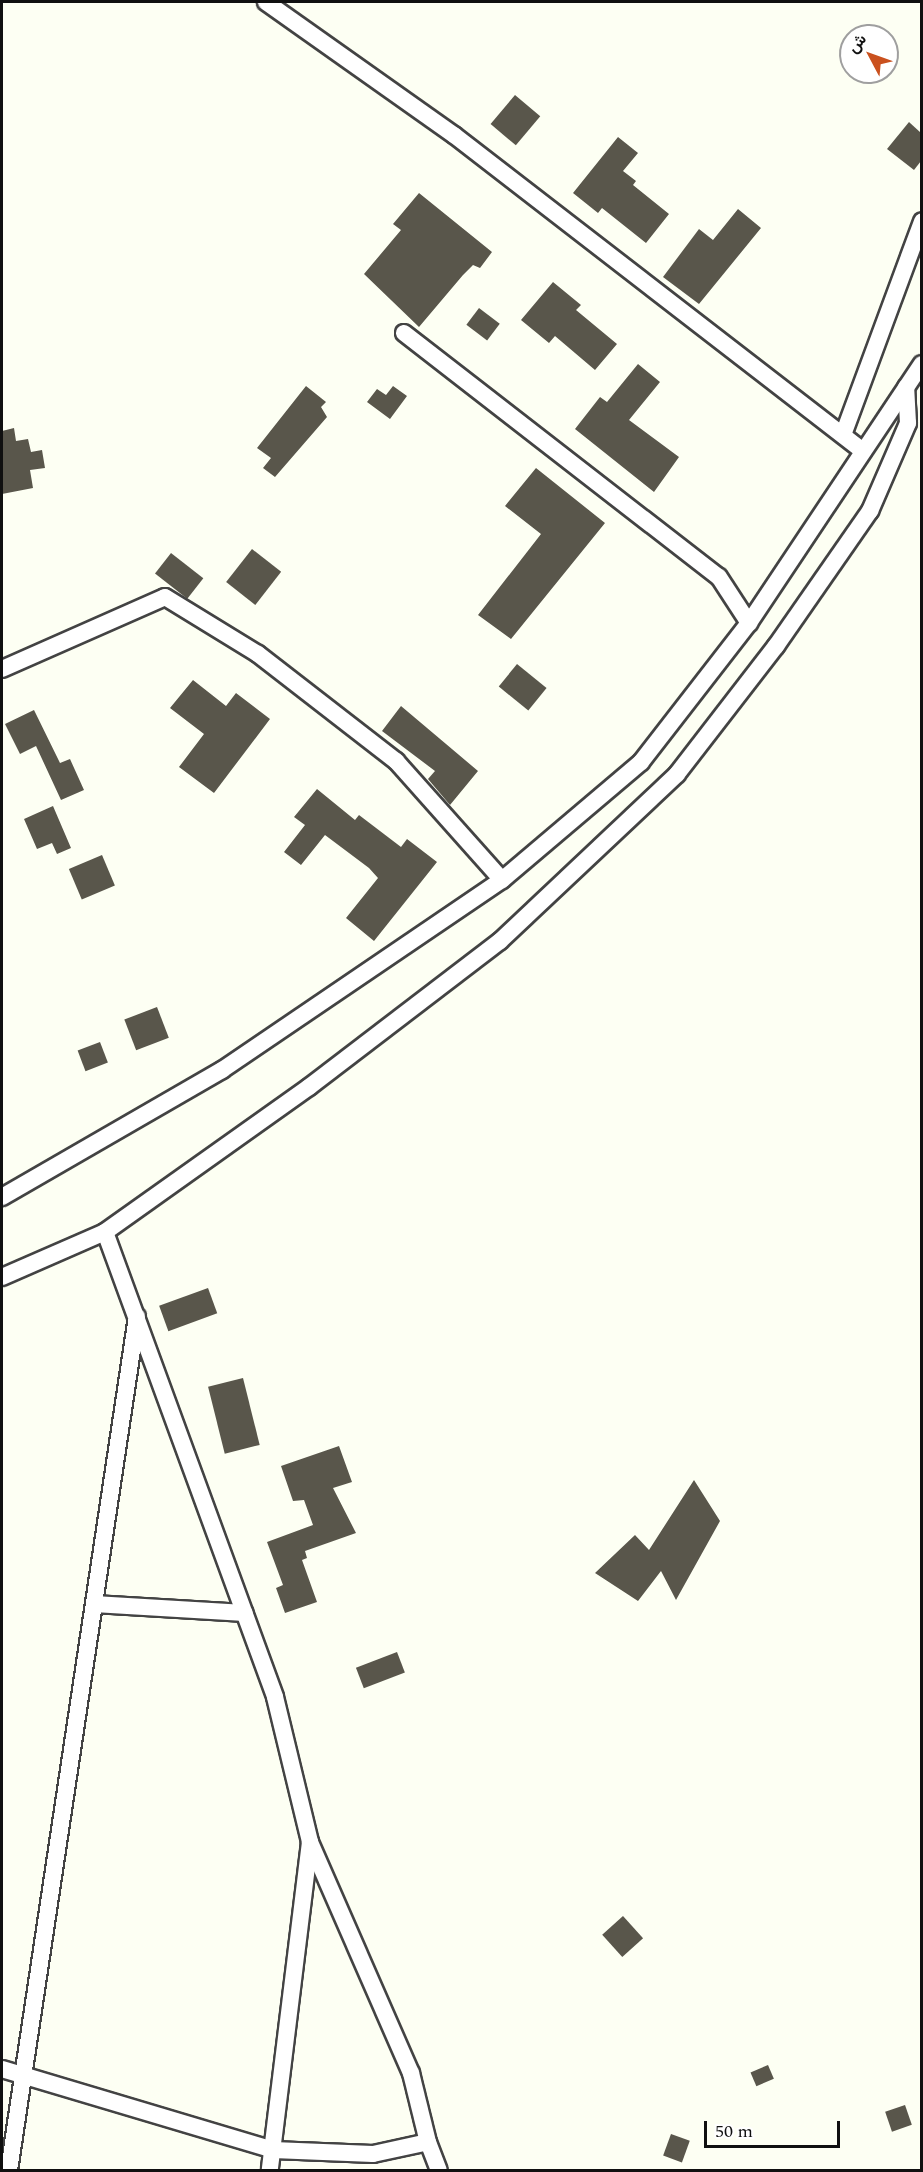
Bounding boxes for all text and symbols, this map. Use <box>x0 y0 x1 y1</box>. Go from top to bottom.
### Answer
north arrow <box>839 24 899 84</box>
text: ش <box>842 28 872 59</box>
scale bar <box>707 2109 844 2147</box>
text: 50 m <box>715 2118 753 2145</box>

